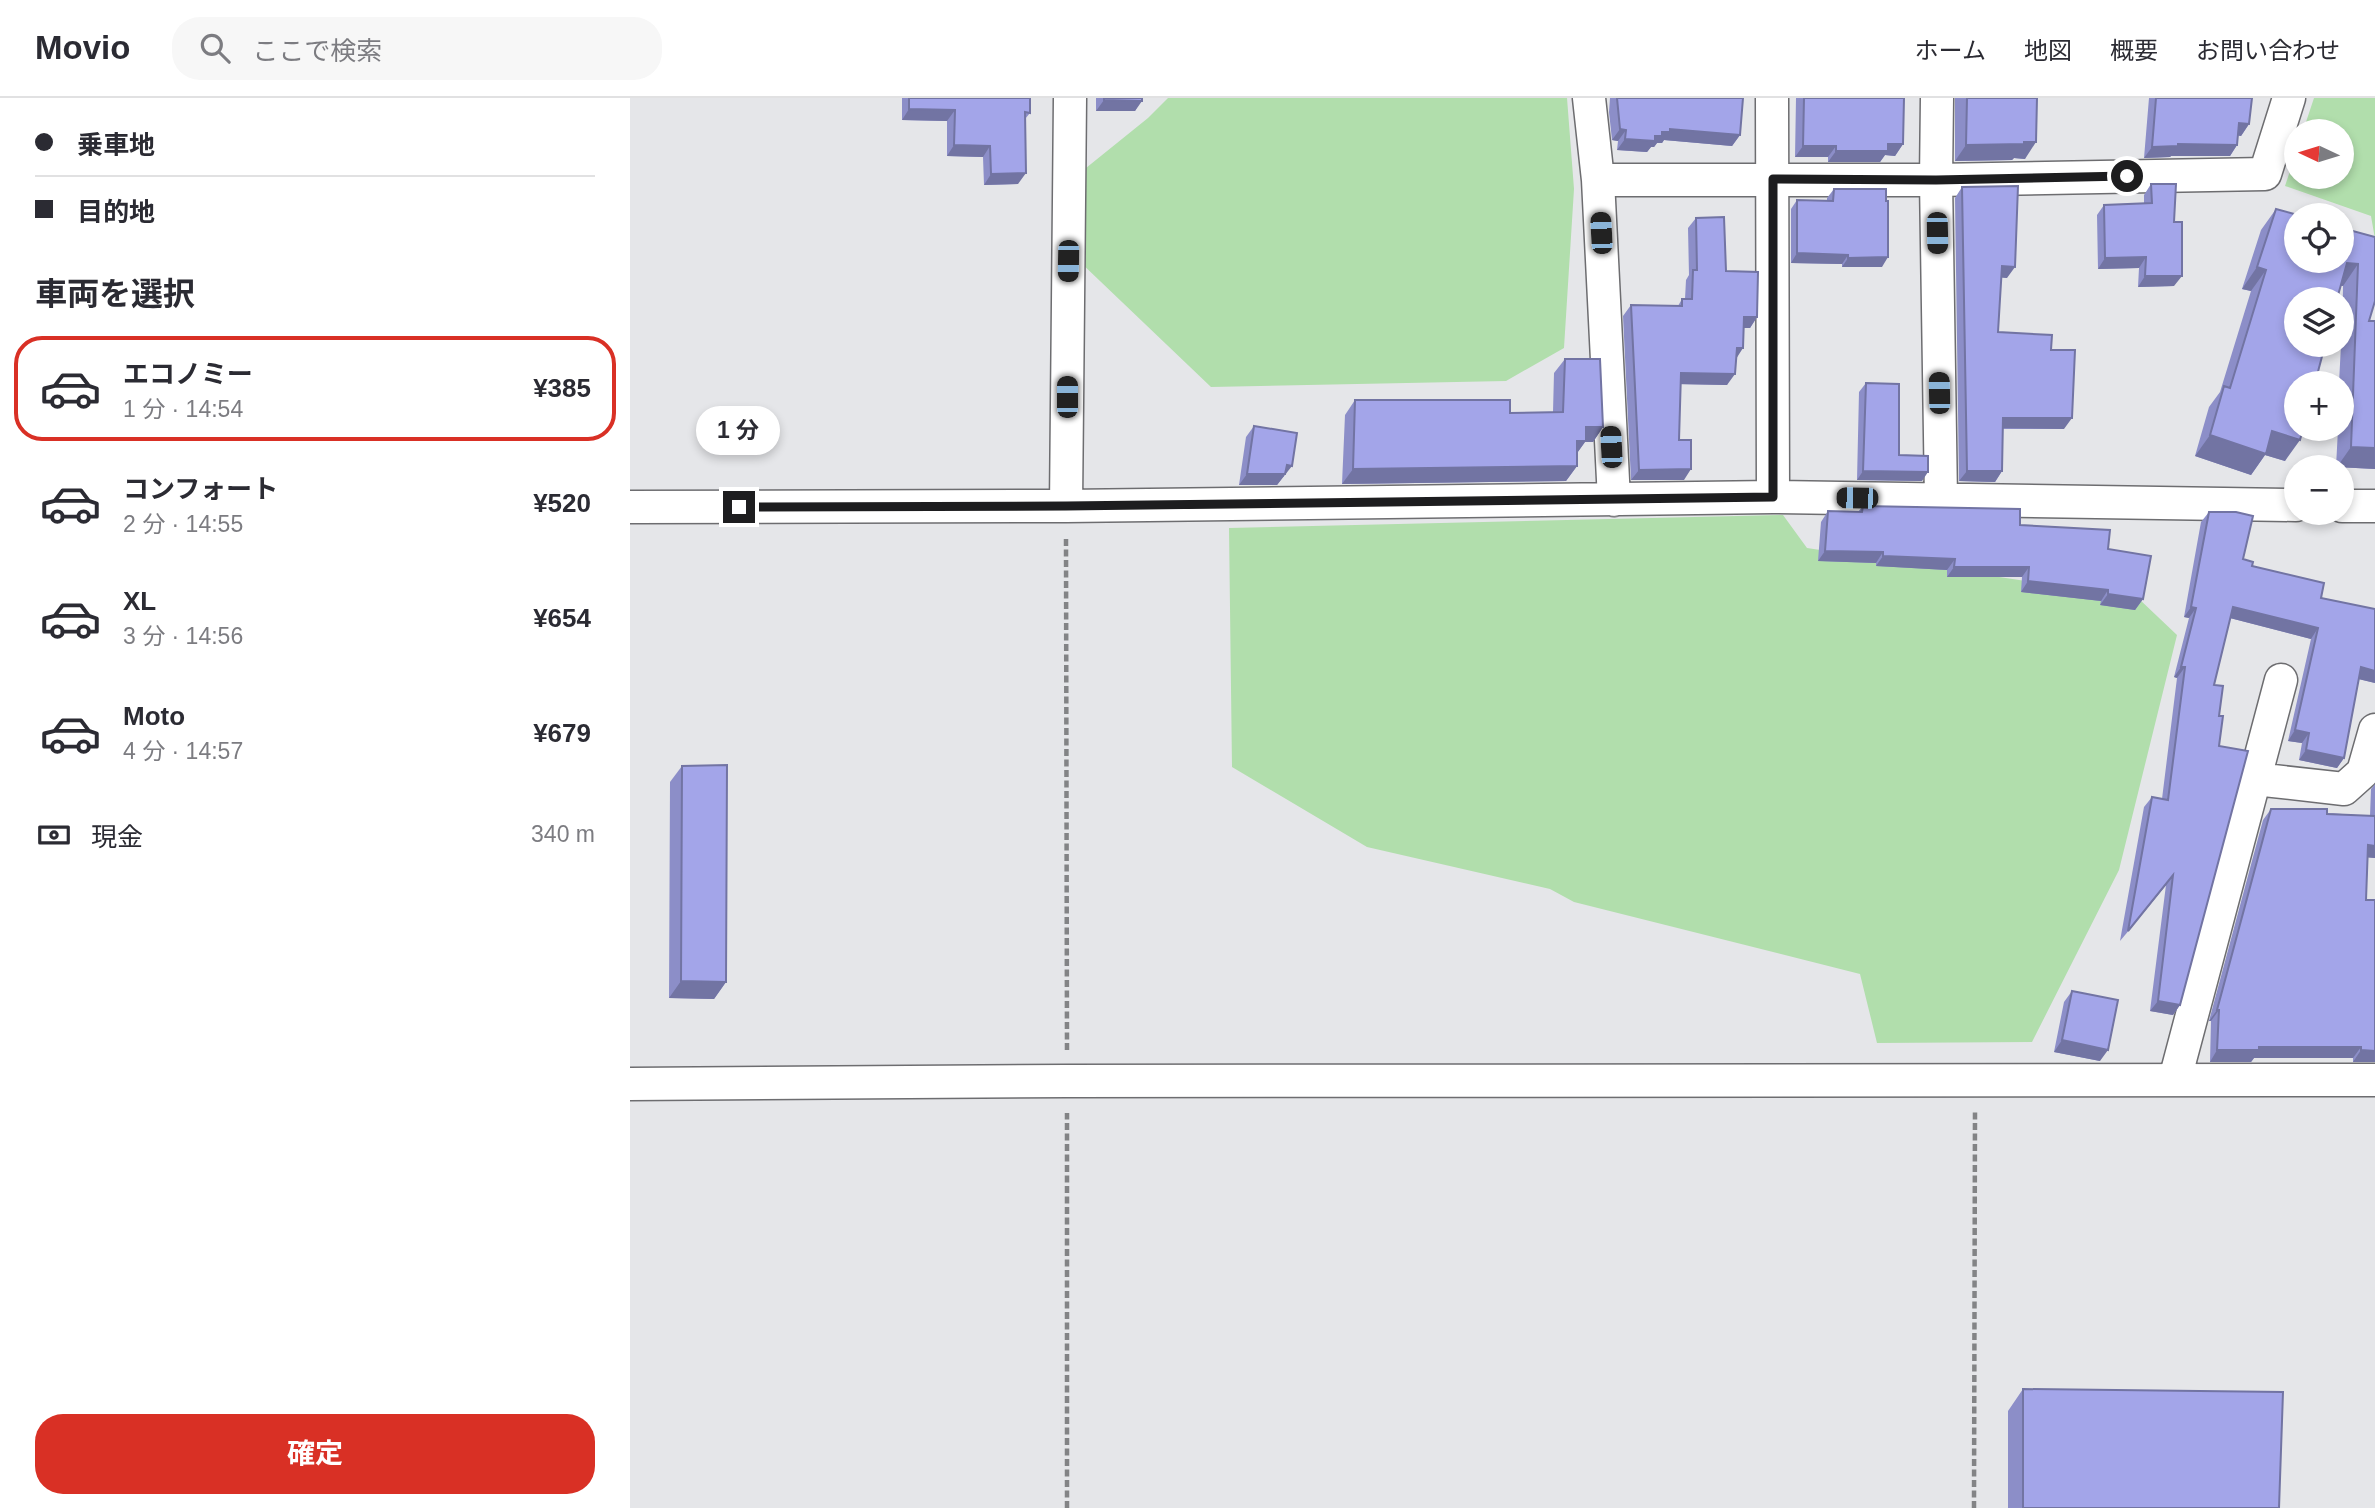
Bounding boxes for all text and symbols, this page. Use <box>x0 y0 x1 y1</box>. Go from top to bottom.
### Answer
search box <box>172 17 662 80</box>
text: Movio <box>35 29 130 66</box>
icon: search <box>196 29 234 67</box>
text: ここで検索 <box>252 36 382 66</box>
text: ホーム <box>1915 37 1986 64</box>
text: 地図 <box>2024 37 2072 64</box>
text: 概要 <box>2110 37 2158 64</box>
text: お問い合わせ <box>2196 37 2340 64</box>
north arrow <box>2284 119 2354 189</box>
map controls <box>2284 119 2354 525</box>
text: 乗車地 <box>77 130 155 160</box>
route start <box>2111 160 2143 192</box>
text: 目的地 <box>77 197 155 227</box>
button: locate <box>2284 203 2354 273</box>
car <box>1590 211 1613 255</box>
car <box>1927 212 1948 254</box>
car <box>1058 240 1079 282</box>
text: 車両を選択 <box>35 276 195 312</box>
button: layers <box>2284 287 2354 357</box>
icon: car <box>39 357 102 420</box>
text: エコノミー <box>123 359 253 389</box>
button: + <box>2284 371 2354 441</box>
car <box>1929 372 1950 414</box>
text: ¥385 <box>533 373 591 403</box>
car <box>1057 376 1078 418</box>
text: 1 分 · 14:54 <box>123 396 243 422</box>
callout: 1 分 <box>697 406 781 454</box>
text: 1 分 <box>717 417 759 443</box>
car <box>1600 425 1623 469</box>
button: − <box>2284 455 2354 525</box>
icon: car <box>39 472 102 535</box>
text: コンフォート <box>123 474 278 504</box>
car <box>1836 487 1879 509</box>
text: ¥520 <box>533 488 591 518</box>
route end <box>723 491 755 523</box>
text: 2 分 · 14:55 <box>123 511 243 537</box>
text: XL <box>123 586 156 616</box>
icon: car <box>39 587 102 650</box>
text: ¥654 <box>533 603 591 633</box>
text: 3 分 · 14:56 <box>123 623 243 649</box>
text: Moto <box>123 701 185 731</box>
icon: car <box>39 702 102 765</box>
text: ¥679 <box>533 718 591 748</box>
text: 4 分 · 14:57 <box>123 738 243 764</box>
icon: cash <box>35 816 73 854</box>
text: 340 m <box>531 821 595 847</box>
text: 現金 <box>91 822 143 852</box>
button: 確定 <box>35 1414 595 1494</box>

